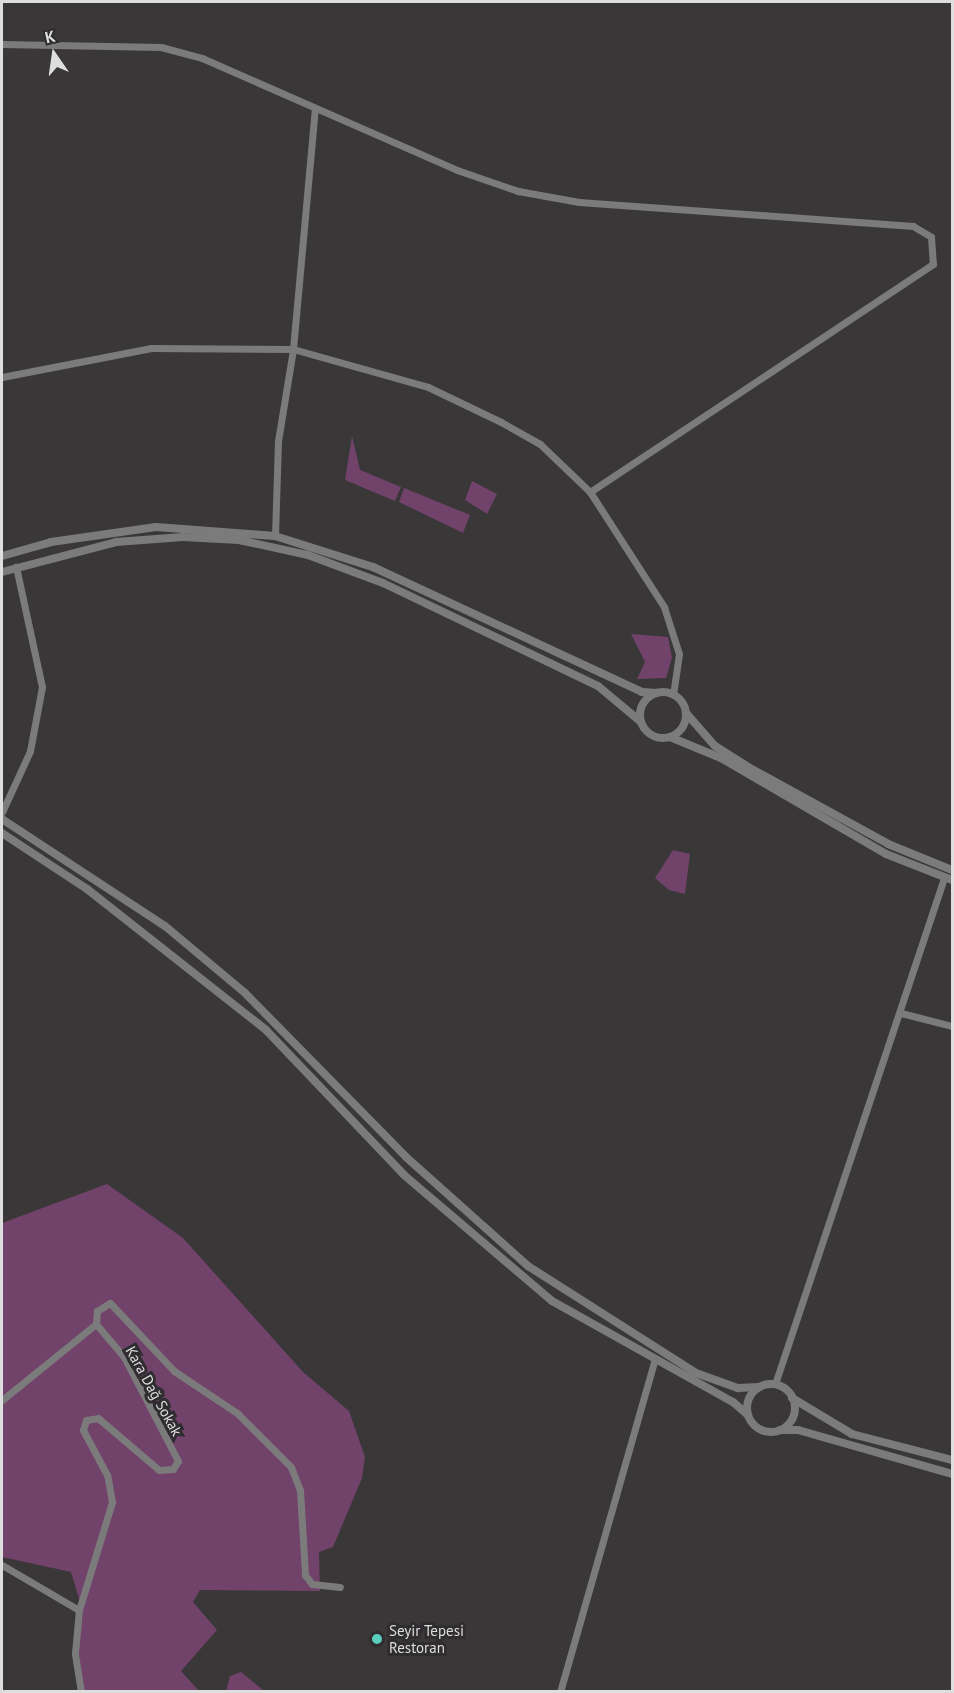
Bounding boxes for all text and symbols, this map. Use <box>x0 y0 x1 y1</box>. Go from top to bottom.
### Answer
north arrow <box>24 24 84 84</box>
text: K <box>43 26 57 47</box>
street label: Kara Dağ Sokak <box>122 1343 186 1439</box>
place label: Seyir Tepesi Restoran <box>389 1621 464 1656</box>
marker: Seyir Tepesi Restoran <box>370 1632 384 1646</box>

